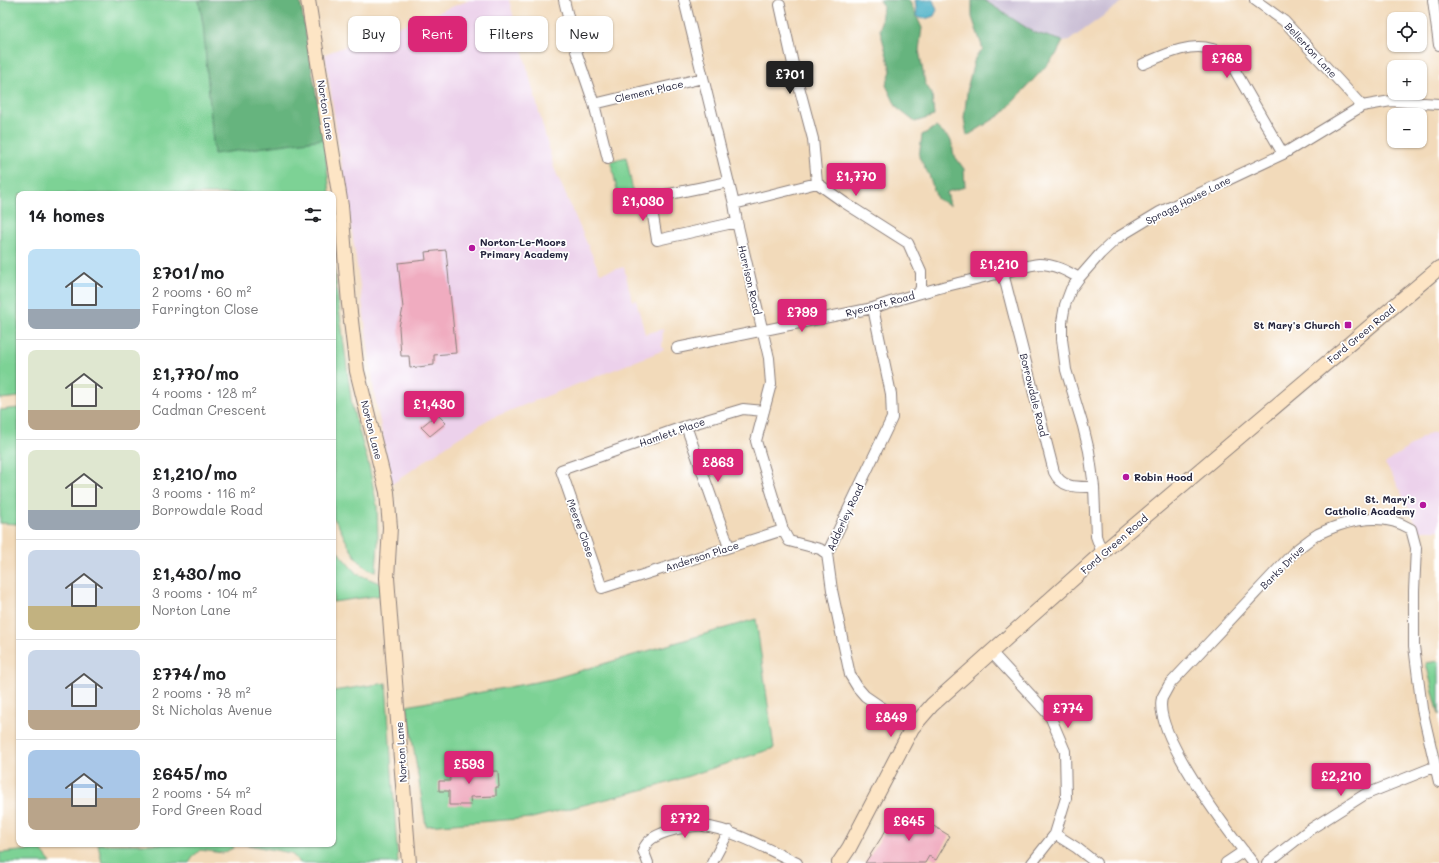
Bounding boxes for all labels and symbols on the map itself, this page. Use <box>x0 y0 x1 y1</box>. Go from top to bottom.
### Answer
street label: Bellerton Lane <box>1282 19 1340 81</box>
pin: £768 <box>1203 45 1251 79</box>
pin: £701 <box>766 61 814 95</box>
street label: Clement Place <box>613 76 685 106</box>
street label: Norton Lane <box>314 79 338 141</box>
pin: £1,770 <box>823 163 889 197</box>
street label: Spragg House Lane <box>1143 172 1233 228</box>
pin: £1,030 <box>610 188 676 222</box>
place label: Norton-Le-Moors Primary Academy <box>480 235 569 261</box>
marker: Norton-Le-Moors Primary Academy <box>467 243 477 253</box>
street label: Harrison Road <box>735 244 765 316</box>
pin: £1,210 <box>966 251 1032 285</box>
street label: Ryecroft Road <box>844 288 916 320</box>
pin: £799 <box>778 299 826 333</box>
street label: Ford Green Road <box>1324 301 1398 367</box>
place label: St Mary's Church <box>1254 318 1340 332</box>
marker: St Mary's Church <box>1343 320 1353 330</box>
street label: Borrowdale Road <box>1017 352 1051 438</box>
pin: £1,430 <box>401 391 467 425</box>
street label: Norton Lane <box>358 399 386 461</box>
street label: Hamlett Place <box>637 414 707 450</box>
pin: £863 <box>694 449 742 483</box>
place label: Robin Hood <box>1134 470 1193 484</box>
marker: Robin Hood <box>1121 472 1131 482</box>
street label: Adderley Road <box>823 481 867 553</box>
place label: St. Mary's Catholic Academy <box>1325 492 1416 518</box>
street label: Meere Close <box>564 497 598 559</box>
marker: St. Mary's Catholic Academy <box>1418 500 1428 510</box>
street label: Ford Green Road <box>1078 511 1150 577</box>
street label: Anderson Place <box>663 538 741 574</box>
street label: Barks Drive <box>1257 542 1307 592</box>
pin: £774 <box>1044 695 1092 729</box>
pin: £849 <box>867 704 915 738</box>
street label: Norton Lane <box>392 721 410 783</box>
pin: £593 <box>445 751 493 785</box>
pin: £2,210 <box>1308 763 1374 797</box>
pin: £772 <box>661 805 709 839</box>
pin: £645 <box>885 808 933 842</box>

